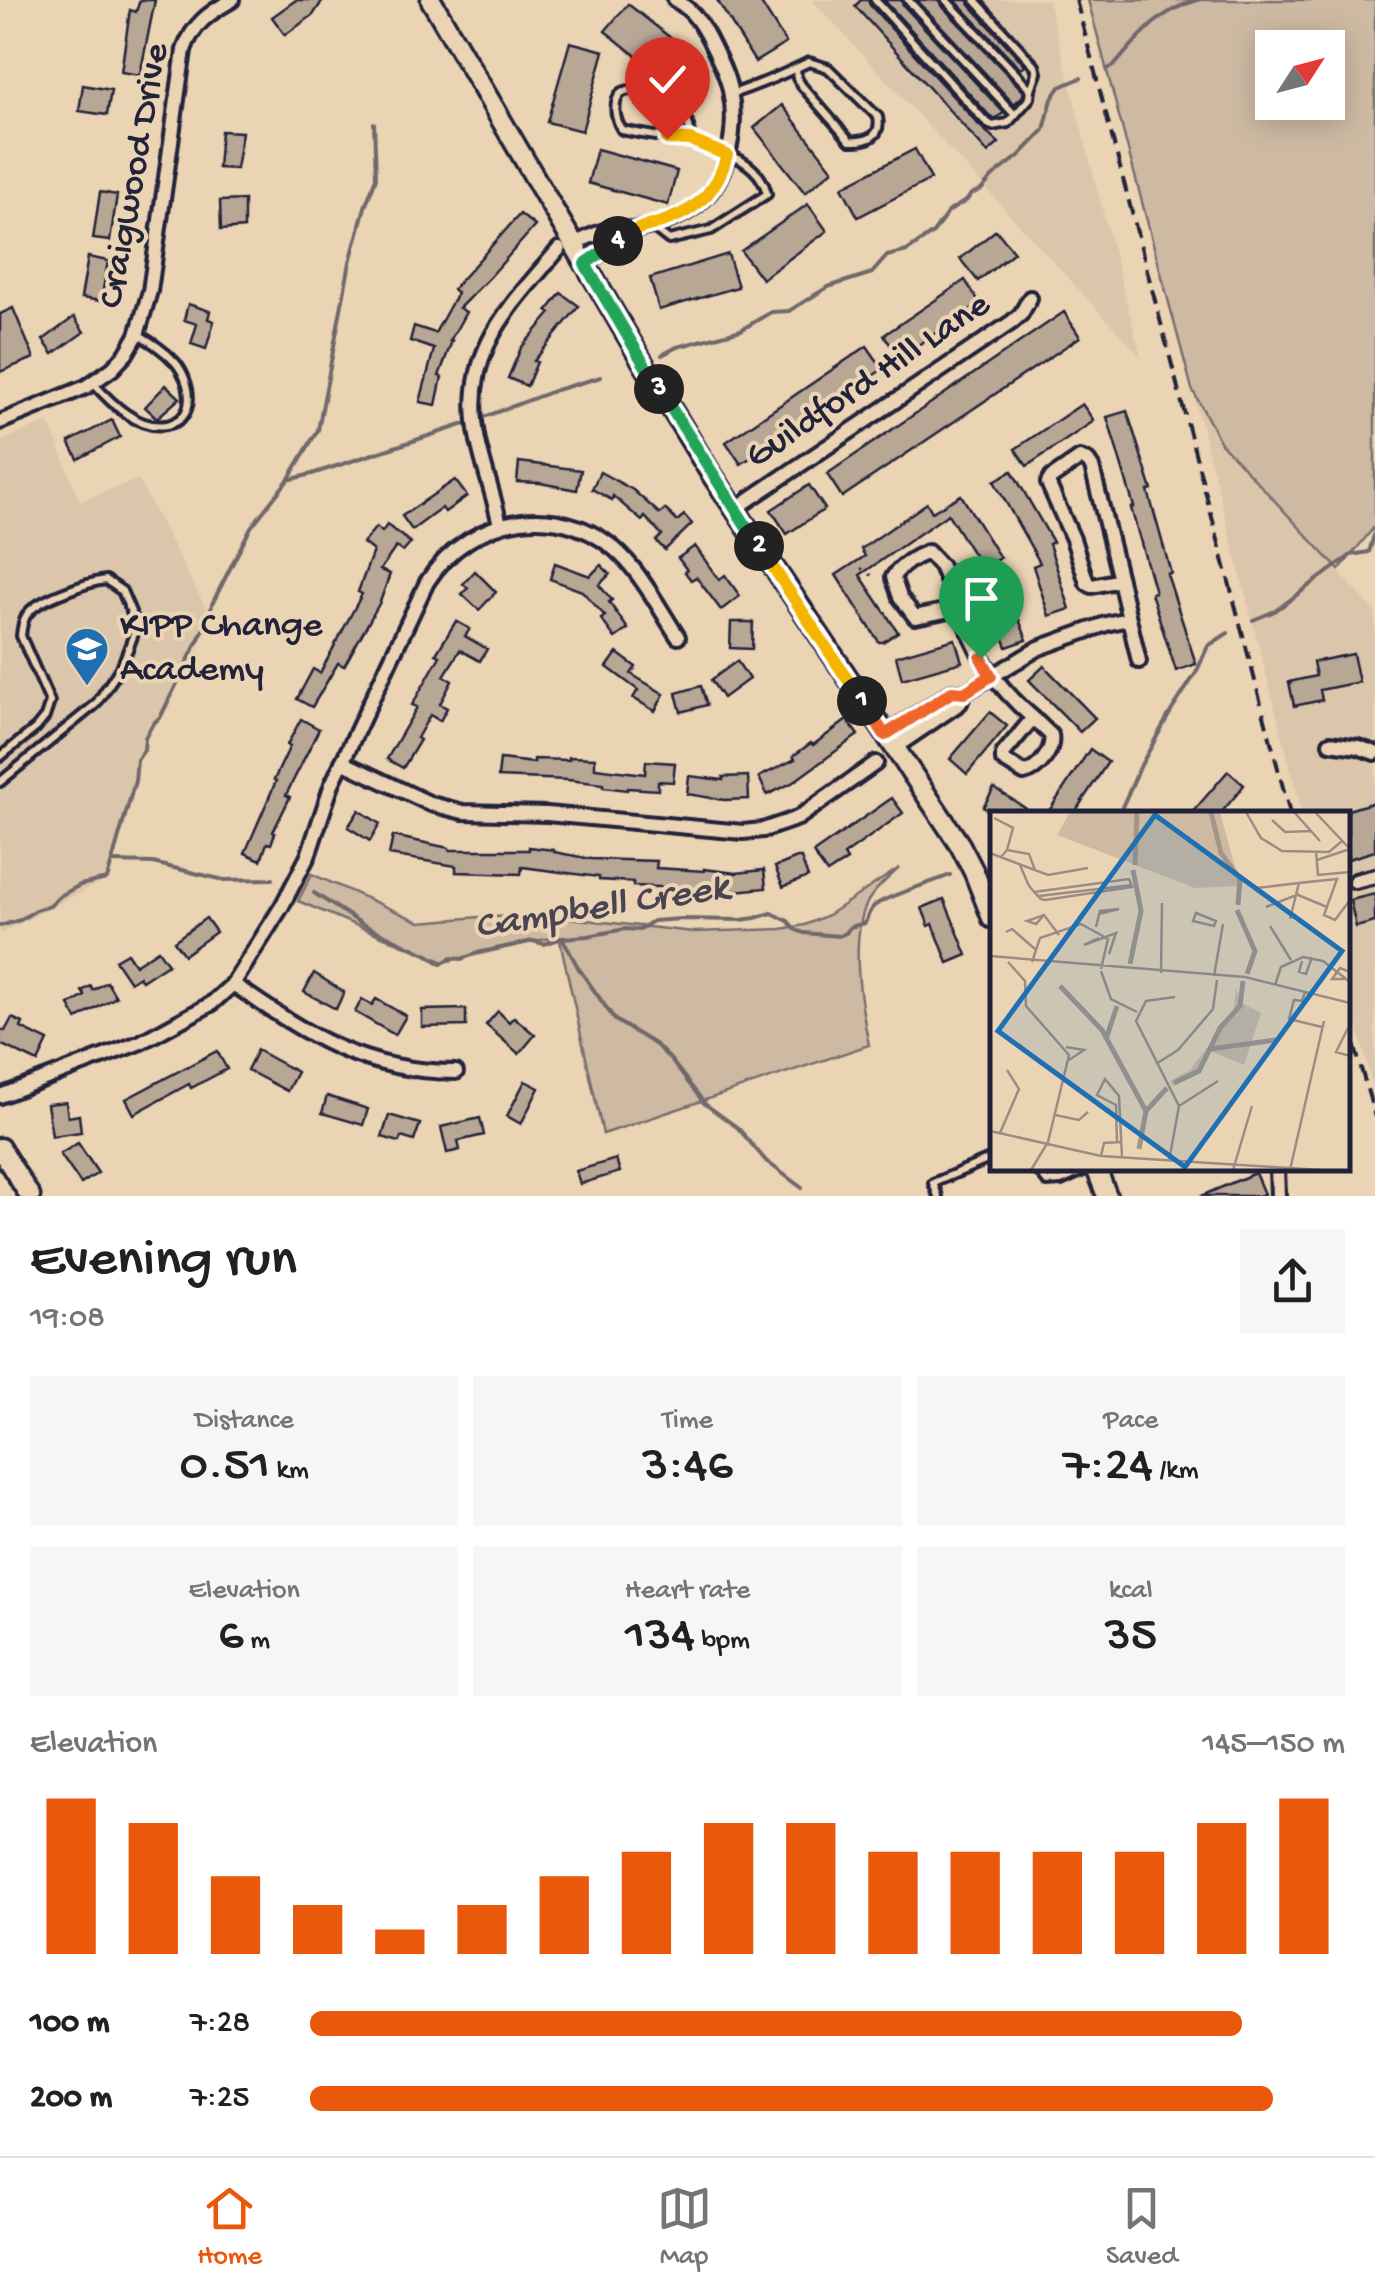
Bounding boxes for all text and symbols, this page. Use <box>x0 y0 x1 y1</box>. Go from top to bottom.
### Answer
north arrow <box>1255 30 1345 120</box>
map controls <box>1255 30 1345 120</box>
pin <box>625 37 710 140</box>
street label: Craigwood Drive <box>91 40 181 312</box>
icon: check <box>640 52 695 107</box>
pin: 4 <box>593 216 643 266</box>
text: 4 <box>611 224 625 257</box>
street label: Guildford Hill Lane <box>739 284 1000 480</box>
pin: 3 <box>634 364 684 414</box>
text: 3 <box>652 372 666 405</box>
pin: 2 <box>734 521 784 571</box>
text: 2 <box>752 529 766 562</box>
pin <box>939 556 1024 659</box>
icon: arrive <box>954 571 1009 626</box>
place label: KIPP Change Academy <box>120 605 323 693</box>
school or university icon: KIPP Change Academy <box>64 626 110 687</box>
pin: 1 <box>837 676 887 726</box>
text: 1 <box>856 684 868 717</box>
inset map <box>990 811 1350 1171</box>
water label: Campbell Creek <box>472 865 736 952</box>
button: share <box>1240 1229 1345 1334</box>
text: Evening run <box>30 1230 297 1294</box>
text: 19:08 <box>30 1300 105 1338</box>
text: Distance <box>195 1405 294 1438</box>
text: Time <box>662 1405 713 1438</box>
text: Pace <box>1103 1405 1158 1438</box>
text: 0.51 <box>179 1438 270 1497</box>
text: 3:46 <box>642 1438 733 1497</box>
text: 7:24 <box>1063 1438 1153 1497</box>
text: km <box>270 1455 309 1488</box>
text: /km <box>1153 1455 1199 1488</box>
text: Elevation <box>189 1575 300 1608</box>
text: Heart rate <box>625 1575 750 1608</box>
text: kcal <box>1109 1575 1153 1608</box>
text: 6 <box>218 1608 244 1667</box>
text: 134 <box>625 1608 695 1667</box>
text: 35 <box>1105 1608 1157 1667</box>
text: m <box>244 1625 270 1658</box>
text: bpm <box>695 1625 750 1658</box>
text: Elevation <box>30 1726 157 1764</box>
text: 145–150 m <box>1202 1726 1345 1764</box>
text: 100 m <box>30 2005 110 2043</box>
text: 7:28 <box>190 2005 250 2043</box>
text: 200 m <box>30 2080 112 2118</box>
text: 7:25 <box>190 2080 249 2118</box>
tab: Home <box>197 2181 262 2274</box>
tab: Map <box>657 2181 712 2274</box>
tab: Saved <box>1106 2181 1178 2274</box>

